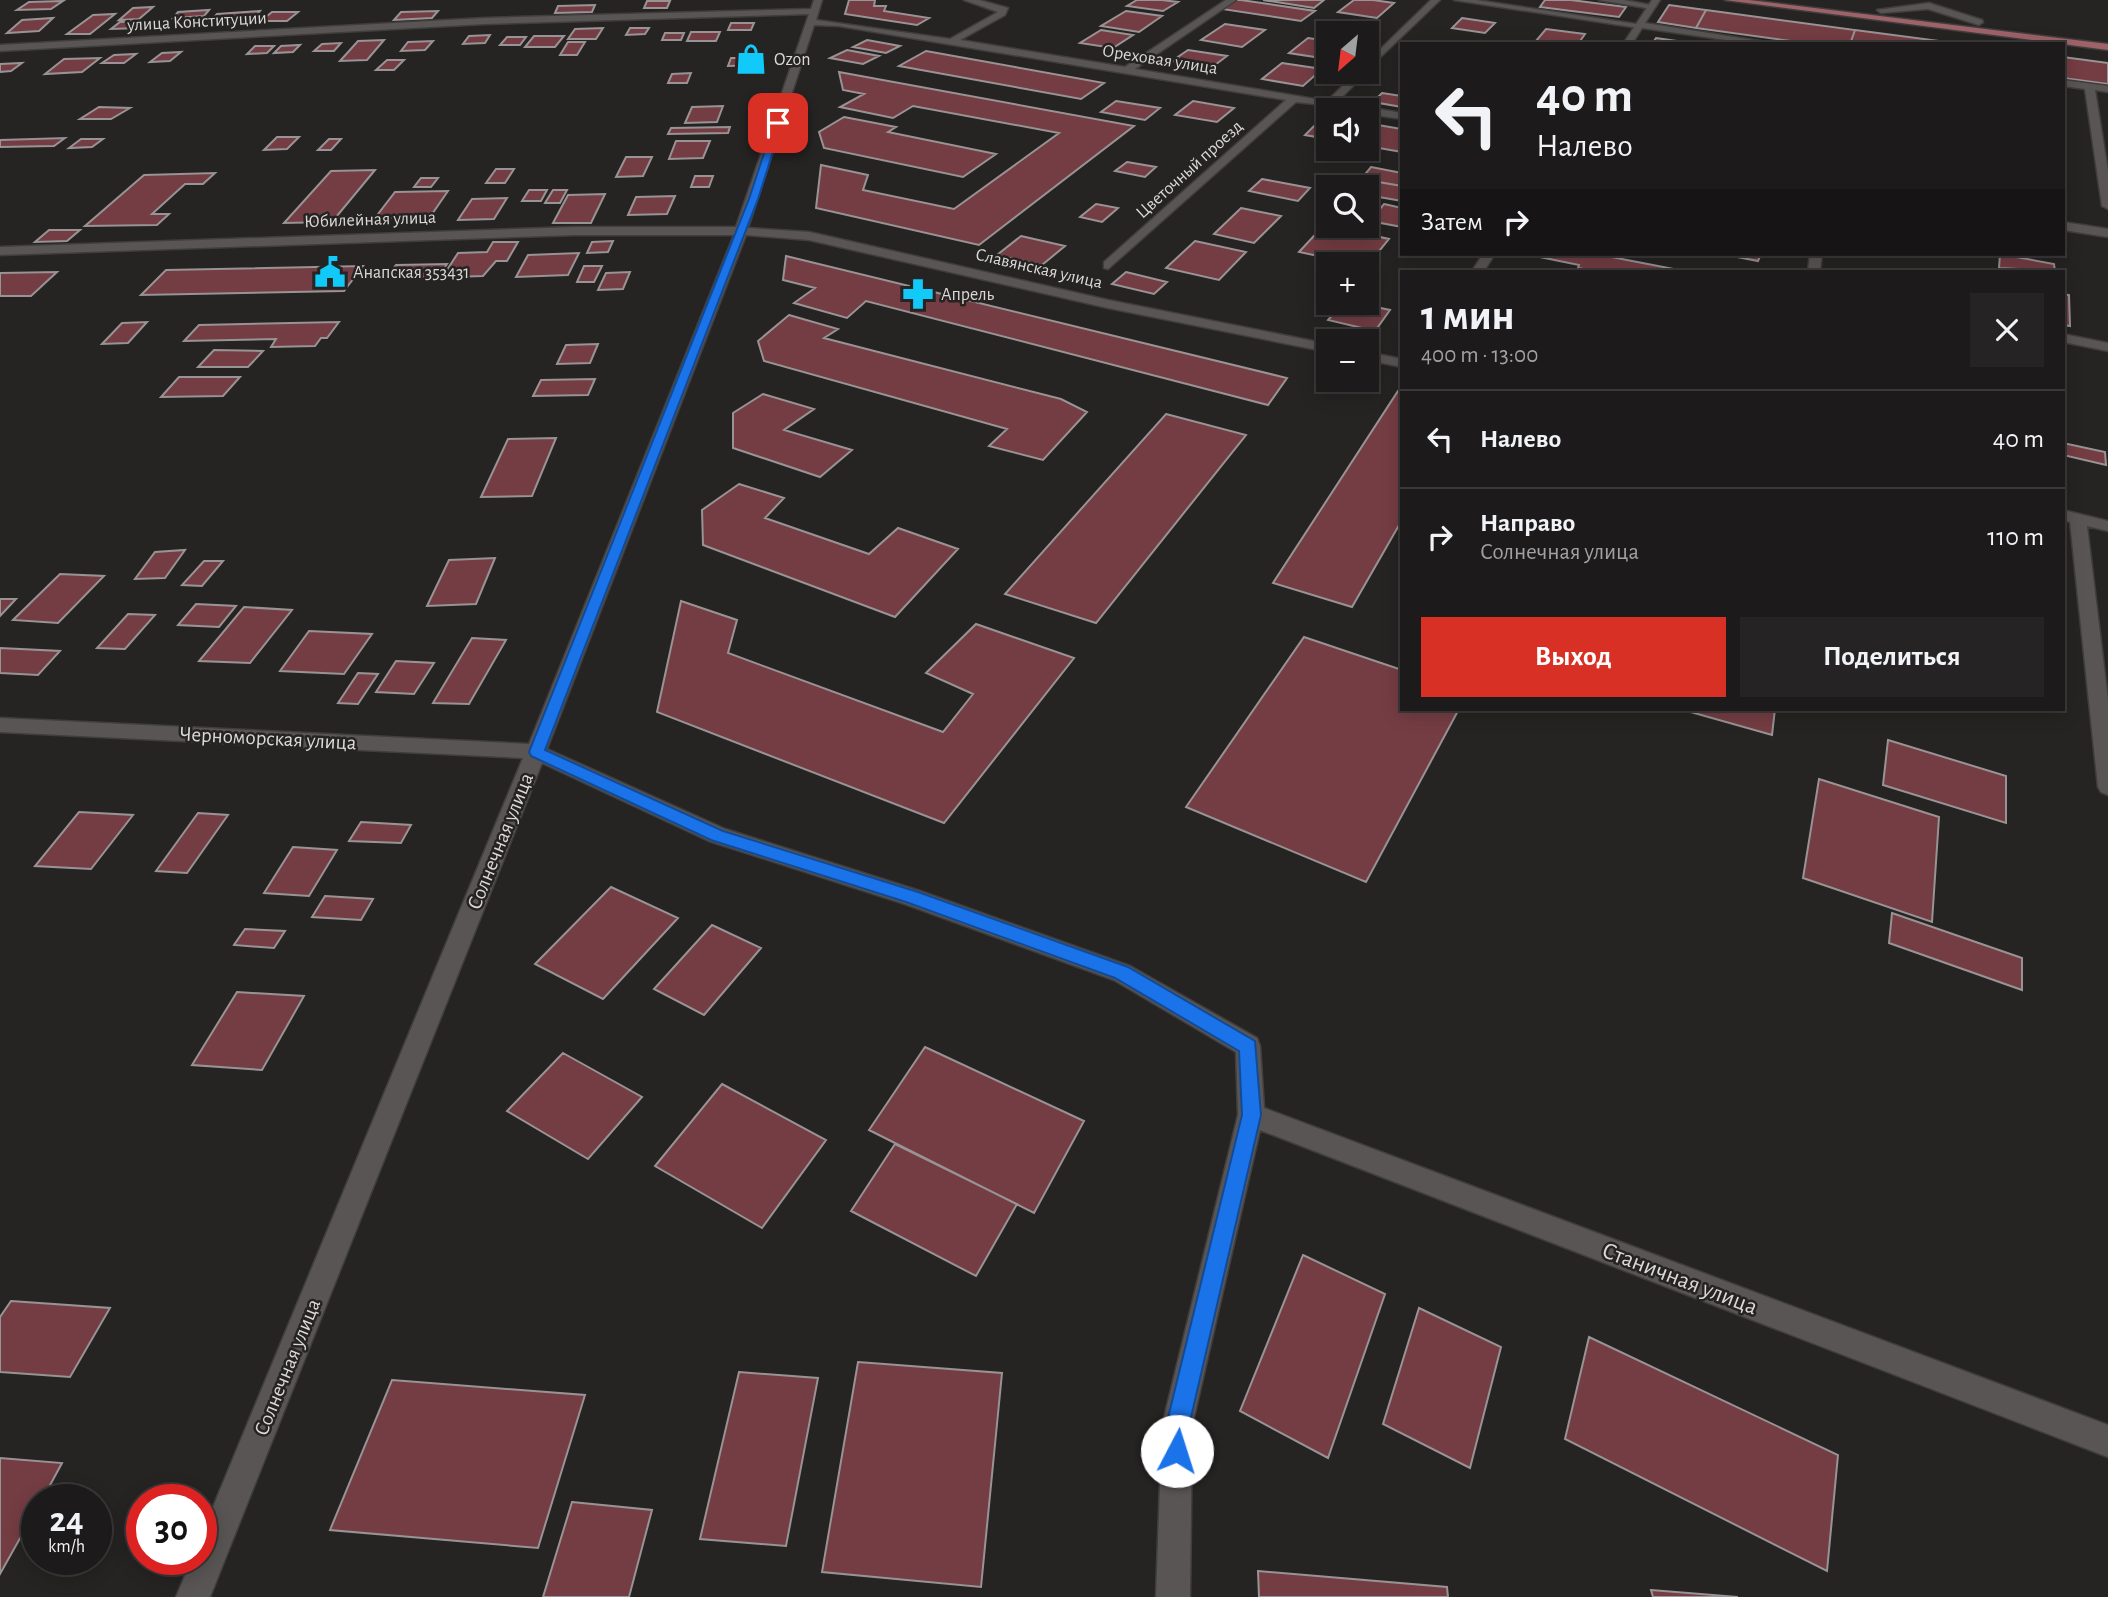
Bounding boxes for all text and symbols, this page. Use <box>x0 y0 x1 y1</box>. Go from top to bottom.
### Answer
street label: улица Конституции <box>126 9 267 35</box>
north arrow <box>1316 21 1379 84</box>
map controls <box>1316 21 1379 392</box>
shop icon: Ozon <box>734 42 768 76</box>
street label: Ореховая улица <box>1101 42 1219 78</box>
place label: Ozon <box>774 51 811 69</box>
icon: left <box>1421 70 1512 161</box>
text: 40 m <box>1536 72 1633 121</box>
pin <box>748 93 808 153</box>
button: sound <box>1316 98 1379 161</box>
icon: arrive <box>759 104 797 142</box>
street label: Цветочный проезд <box>1133 117 1247 222</box>
text: Налево <box>1536 130 1633 162</box>
button: search <box>1316 175 1379 238</box>
icon: right <box>1497 203 1535 241</box>
street label: Юбилейная улица <box>304 208 436 231</box>
text: Затем <box>1421 209 1483 235</box>
street label: Славянская улица <box>973 246 1104 292</box>
button: + <box>1316 252 1379 315</box>
public building icon: Анапская 353431 <box>313 255 347 289</box>
place label: Анапская 353431 <box>353 264 470 282</box>
pharmacy icon: Апрель <box>901 277 935 311</box>
place label: Апрель <box>941 286 994 304</box>
button: close <box>1970 293 2044 367</box>
text: 1 мин <box>1421 295 1515 337</box>
button: − <box>1316 329 1379 392</box>
text: 400 m · 13:00 <box>1421 344 1538 367</box>
icon: left <box>1421 420 1459 458</box>
text: Налево <box>1480 426 1561 452</box>
text: 40 m <box>1993 426 2044 452</box>
text: Направо <box>1480 510 1575 536</box>
icon: right <box>1421 518 1459 556</box>
text: 110 m <box>1987 524 2044 550</box>
text: Солнечная улица <box>1480 541 1639 564</box>
button: Выход <box>1421 617 1726 697</box>
button: Поделиться <box>1740 617 2044 697</box>
street label: Черноморская улица <box>179 723 357 754</box>
street label: Солнечная улица <box>464 770 538 912</box>
street label: Станичная улица <box>1599 1238 1761 1320</box>
street label: Солнечная улица <box>251 1296 325 1438</box>
position arrow <box>1140 1414 1214 1488</box>
speed limit sign: 30 <box>126 1484 217 1575</box>
text: 24 <box>49 1503 84 1538</box>
text: km/h <box>48 1538 85 1556</box>

